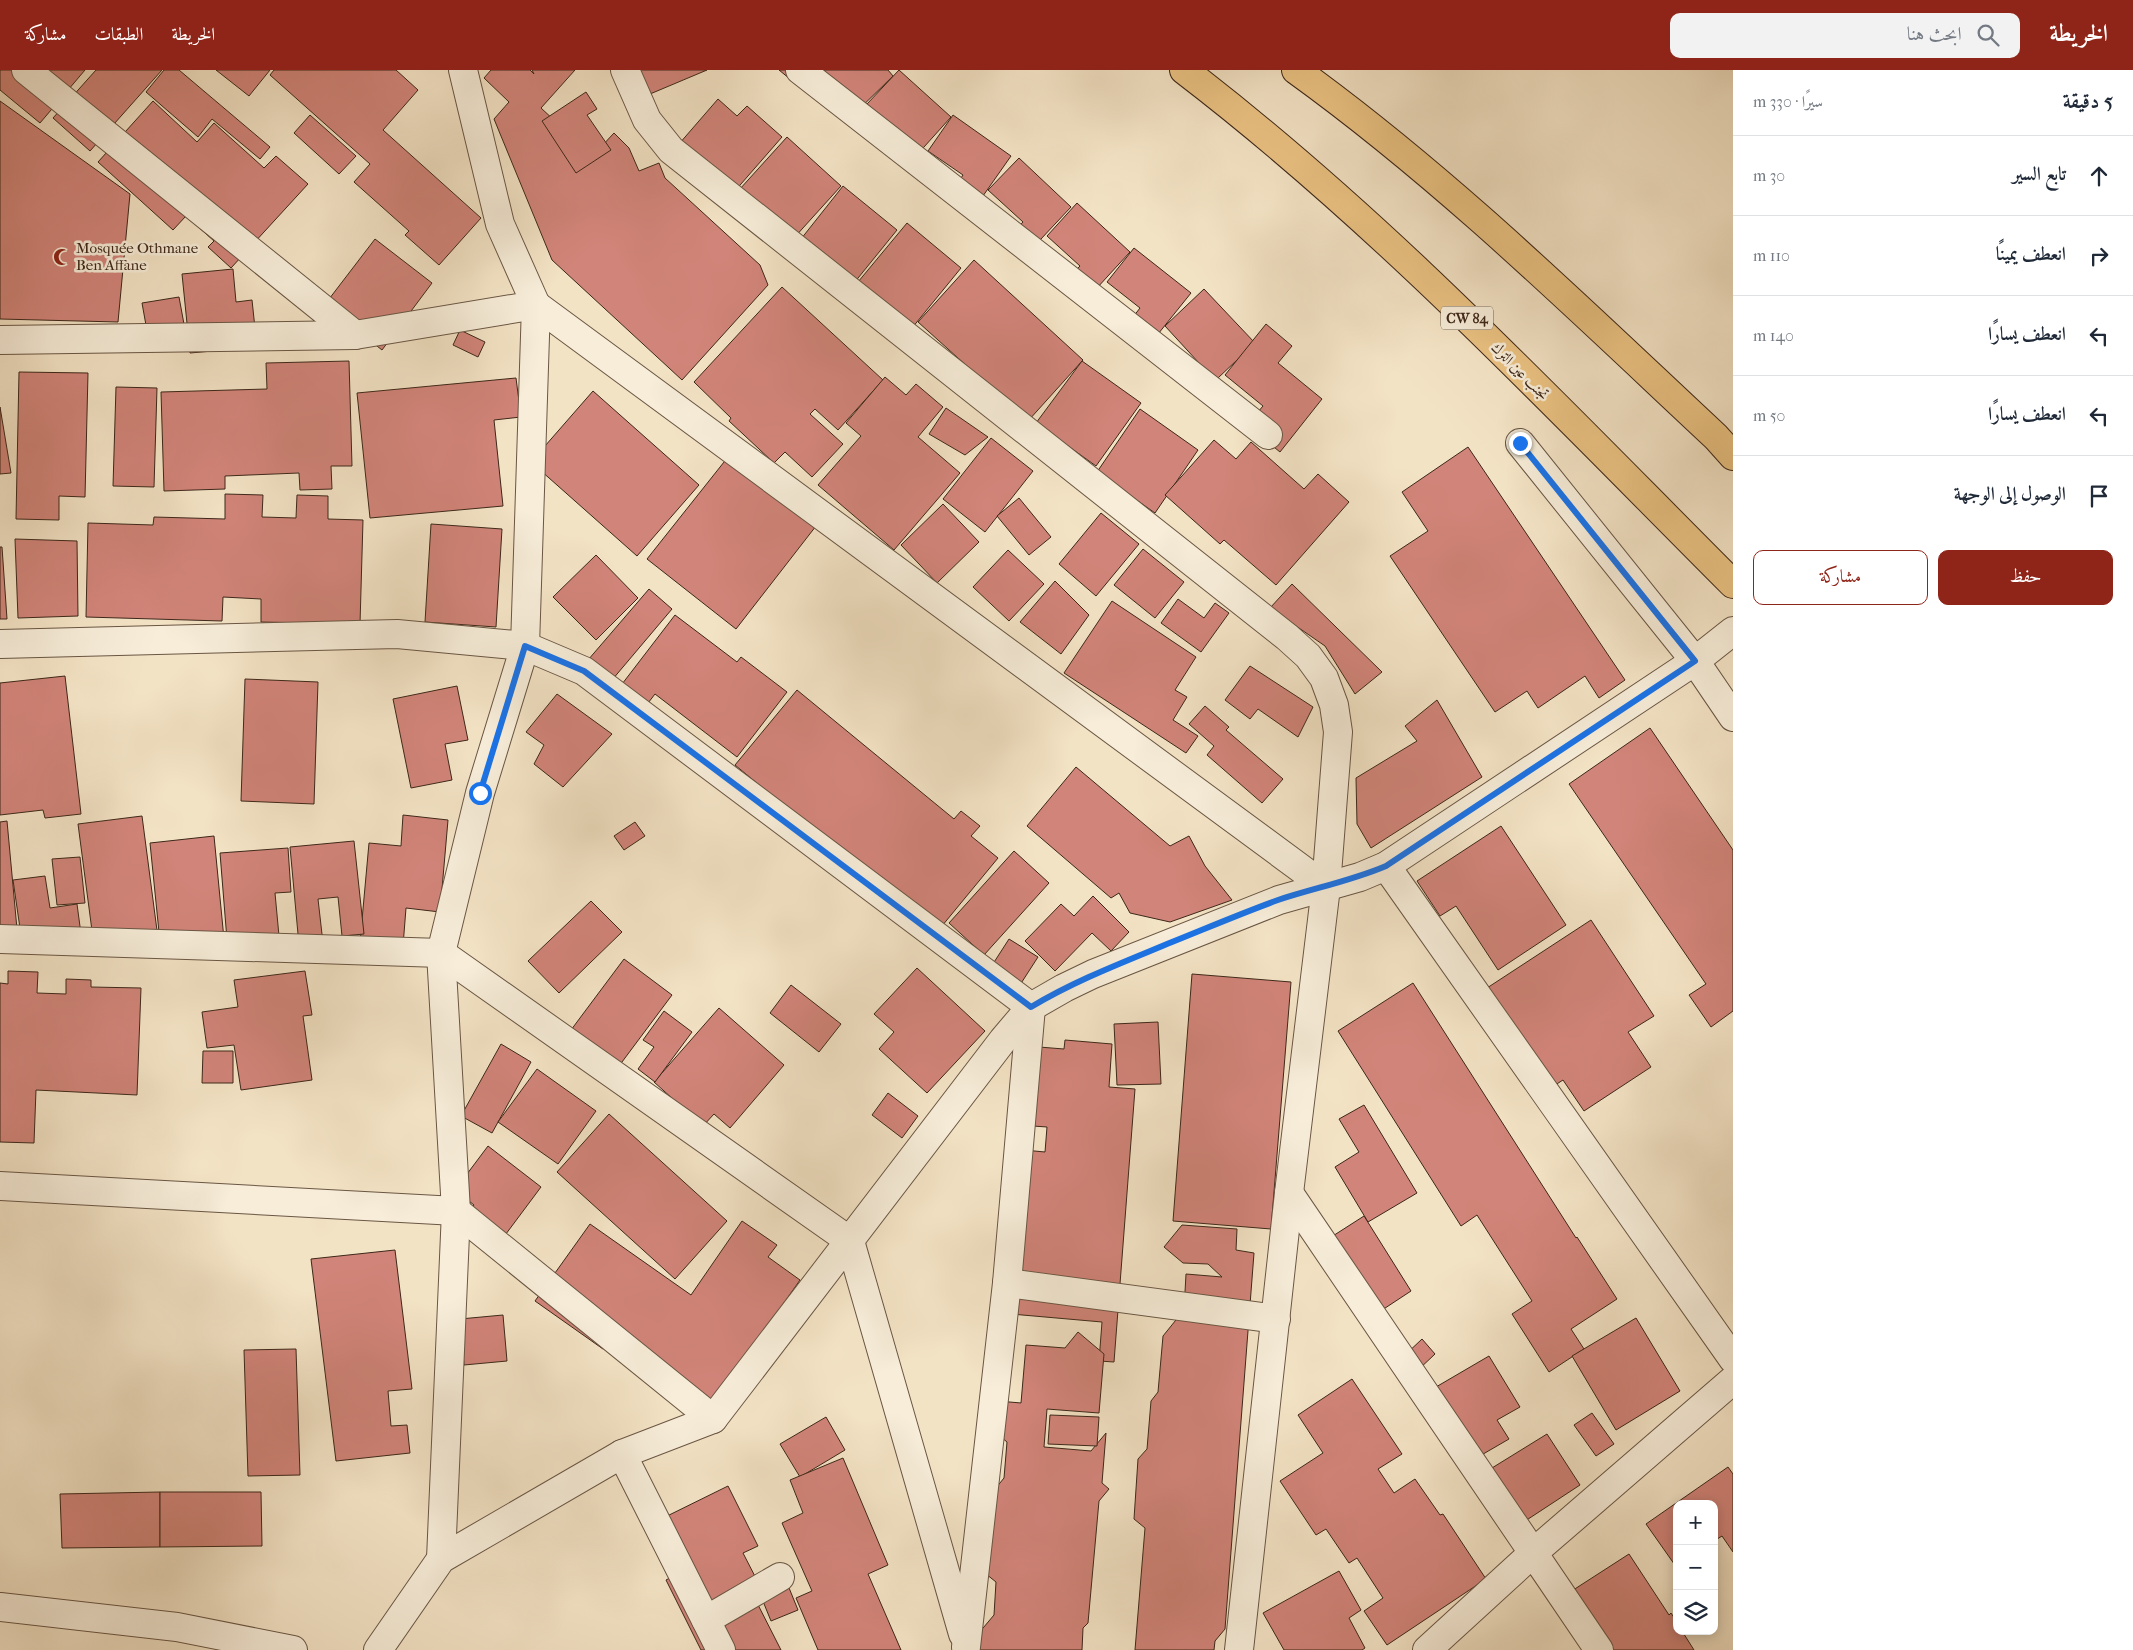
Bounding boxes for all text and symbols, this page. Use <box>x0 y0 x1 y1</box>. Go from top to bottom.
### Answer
search box <box>1670 13 2020 58</box>
text: الخريطة <box>2050 19 2108 47</box>
icon: search <box>1974 21 2002 49</box>
text: ابحث هنا <box>1907 23 1962 45</box>
text: مشاركة <box>25 24 66 45</box>
text: الطبقات <box>94 24 143 45</box>
text: الخريطة <box>171 24 215 45</box>
text: 5 دقيقة <box>2063 89 2113 113</box>
text: سيرًا · 330 m <box>1753 92 1823 111</box>
icon: ahead <box>2085 162 2113 190</box>
text: تابع السير <box>2012 163 2066 185</box>
text: 30 m <box>1753 166 1785 185</box>
place label: Mosquée Othmane Ben Affane <box>76 239 199 274</box>
icon: right <box>2085 242 2113 270</box>
text: انعطف يمينًا <box>1996 243 2066 265</box>
text: 110 m <box>1753 246 1790 265</box>
mosque icon: Mosquée Othmane Ben Affane <box>52 247 72 267</box>
road number: CW 84 <box>1441 307 1493 330</box>
icon: left <box>2085 322 2113 350</box>
text: انعطف يسارًا <box>1988 323 2066 345</box>
text: 140 m <box>1753 326 1794 345</box>
street label: تجنب عين الترك <box>1487 338 1553 404</box>
icon: left <box>2085 402 2113 430</box>
text: انعطف يسارًا <box>1988 403 2066 425</box>
text: 50 m <box>1753 406 1785 425</box>
route end <box>1509 432 1532 455</box>
icon: arrive <box>2085 482 2113 510</box>
text: الوصول إلى الوجهة <box>1954 483 2066 505</box>
button: مشاركة <box>1753 550 1928 605</box>
button: حفظ <box>1938 550 2113 605</box>
route start <box>469 782 492 805</box>
map controls <box>1673 1500 1718 1635</box>
button: + <box>1673 1500 1718 1545</box>
button: − <box>1673 1545 1718 1590</box>
button: layers <box>1673 1590 1718 1635</box>

